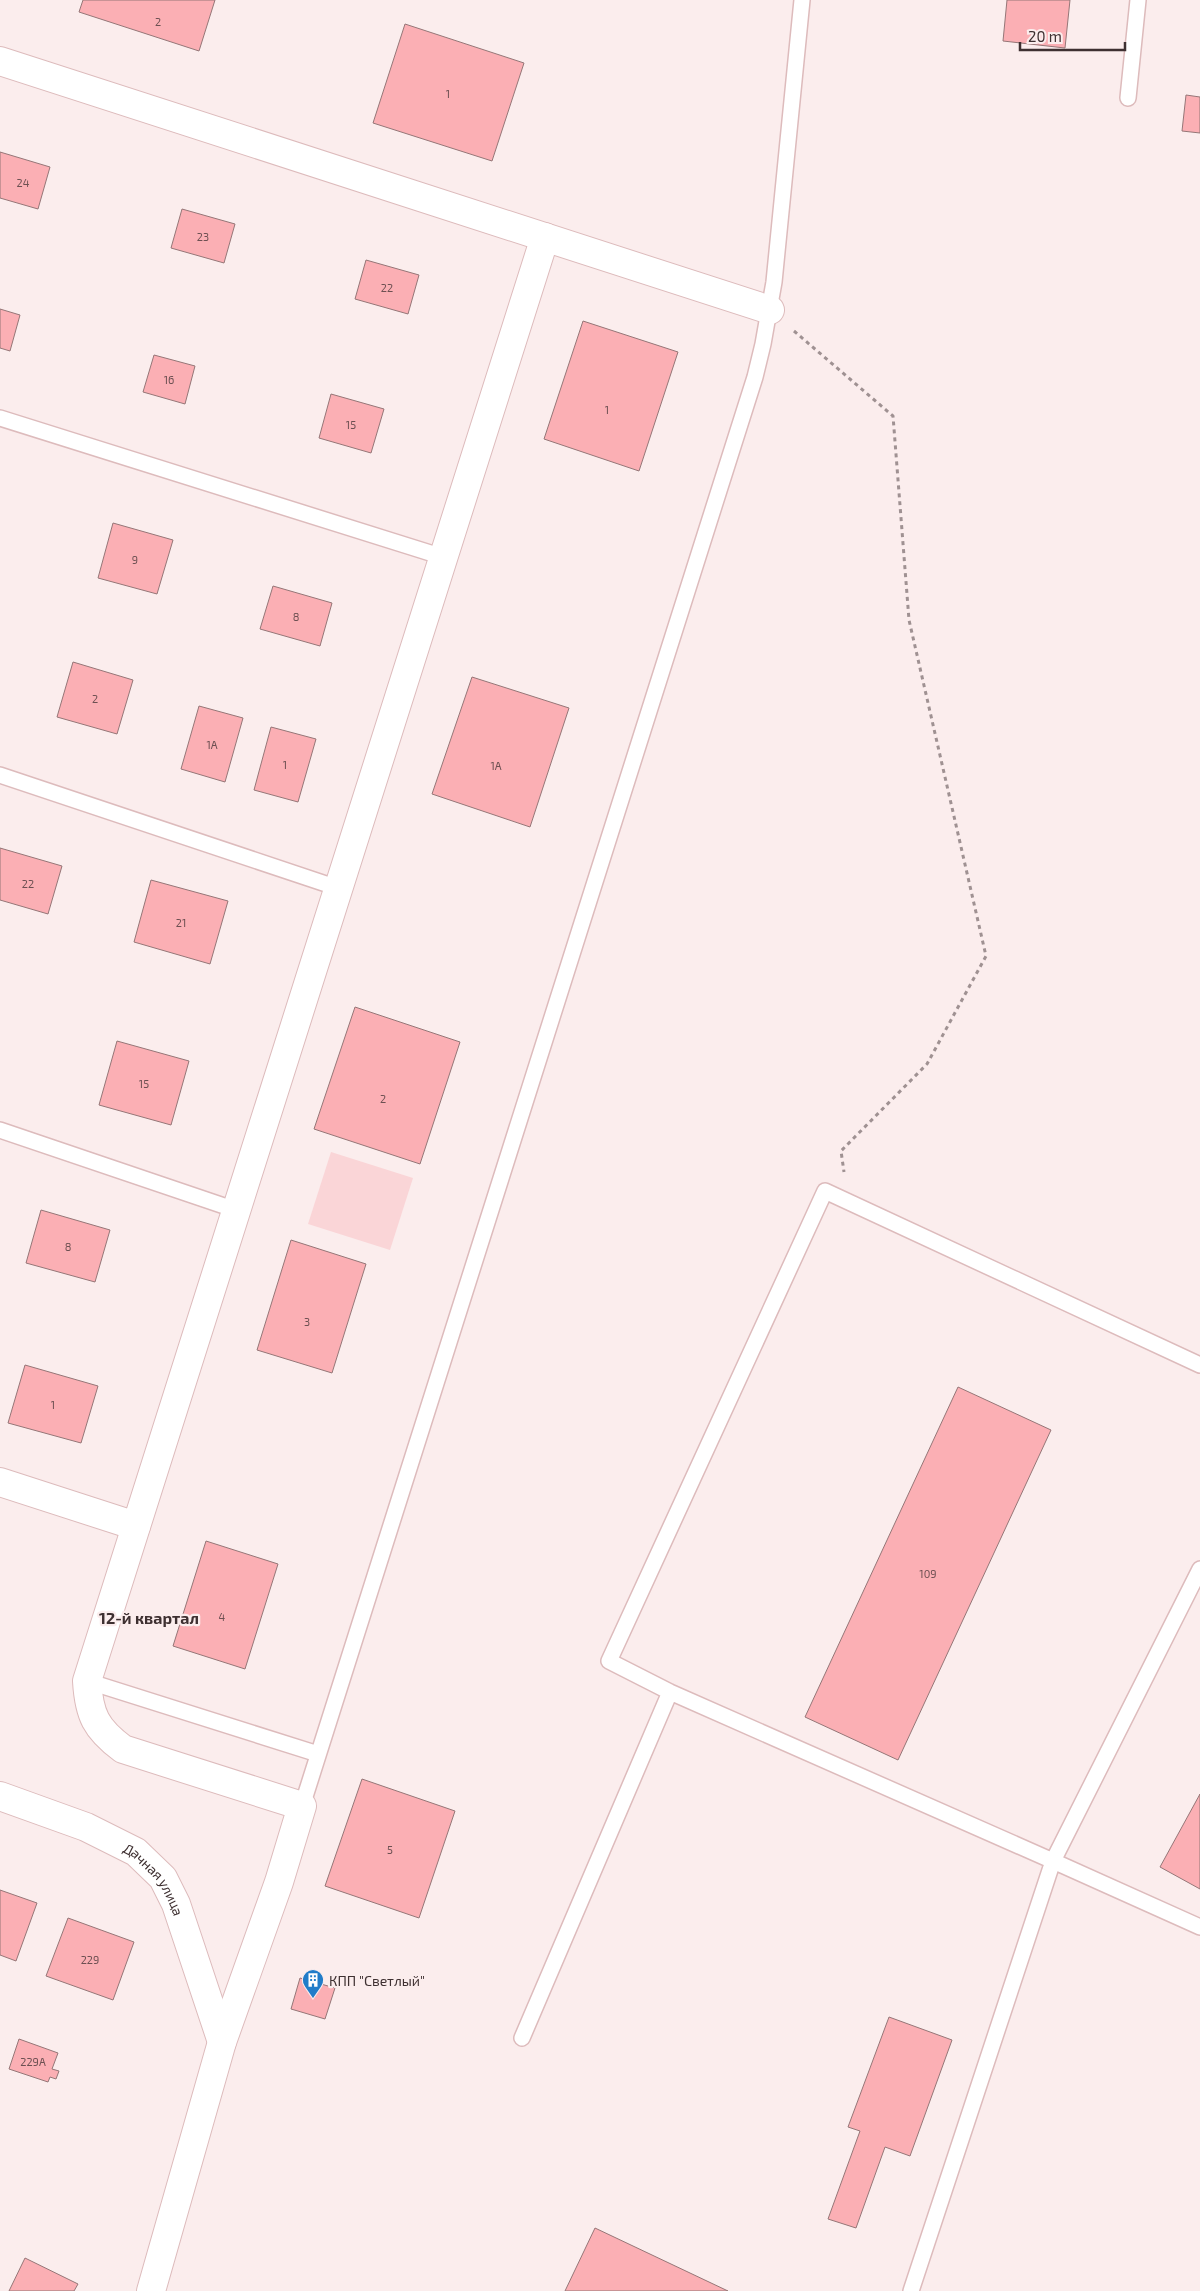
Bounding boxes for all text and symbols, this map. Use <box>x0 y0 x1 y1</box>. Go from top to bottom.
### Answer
house number: 2 <box>155 15 161 28</box>
scale bar <box>1020 20 1125 52</box>
text: 20 m <box>1028 27 1062 45</box>
house number: 1 <box>446 87 450 100</box>
house number: 24 <box>17 176 30 189</box>
house number: 23 <box>197 230 209 243</box>
house number: 22 <box>381 281 393 294</box>
house number: 16 <box>164 373 174 386</box>
house number: 1 <box>605 403 609 416</box>
house number: 15 <box>346 418 356 431</box>
house number: 9 <box>132 553 138 566</box>
house number: 8 <box>293 610 299 623</box>
house number: 2 <box>92 692 98 705</box>
house number: 1А <box>206 738 218 751</box>
house number: 1 <box>283 758 287 771</box>
house number: 1А <box>490 759 502 772</box>
house number: 22 <box>22 877 34 890</box>
house number: 21 <box>176 916 186 929</box>
house number: 15 <box>139 1077 149 1090</box>
house number: 2 <box>380 1092 386 1105</box>
house number: 8 <box>65 1240 71 1253</box>
house number: 3 <box>304 1315 310 1328</box>
house number: 1 <box>51 1398 55 1411</box>
house number: 109 <box>919 1567 937 1580</box>
district label: 12-й квартал <box>99 1608 199 1627</box>
house number: 4 <box>219 1610 226 1623</box>
street label: Дачная улица <box>121 1839 188 1918</box>
house number: 5 <box>387 1843 393 1856</box>
house number: 229 <box>81 1953 99 1966</box>
building icon: КПП "Светлый" <box>301 1968 325 1999</box>
place label: КПП "Светлый" <box>329 1972 425 1989</box>
house number: 229А <box>20 2055 46 2068</box>

